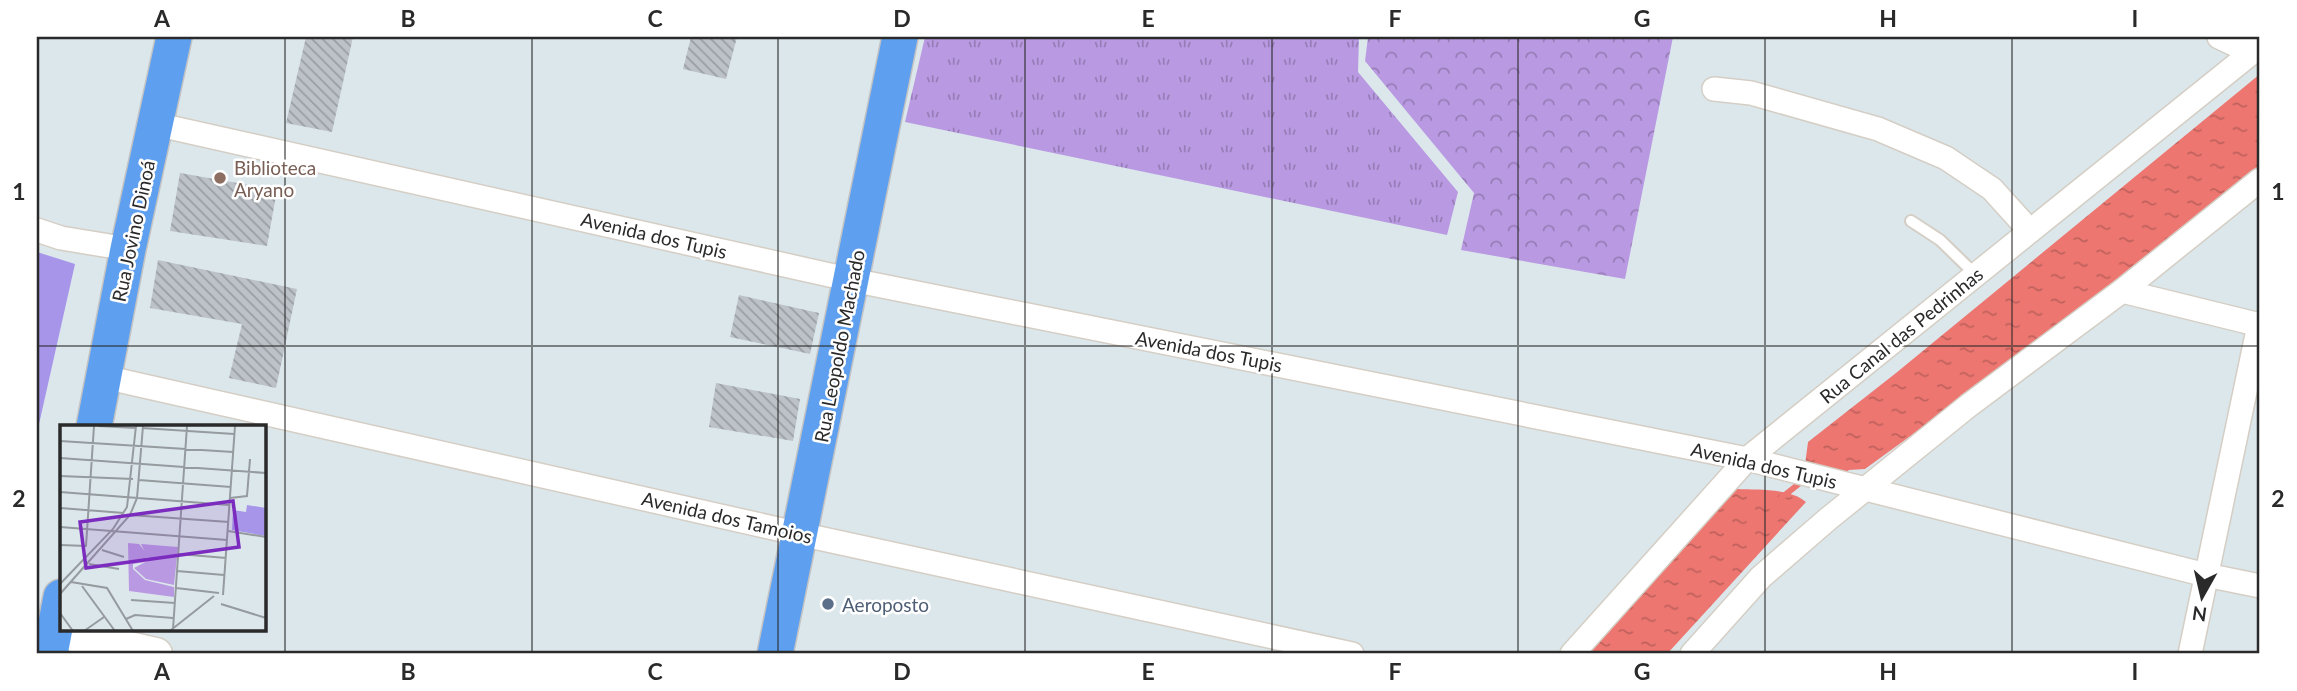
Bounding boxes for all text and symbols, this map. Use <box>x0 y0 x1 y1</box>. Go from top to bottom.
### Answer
text: A <box>153 4 171 32</box>
text: B <box>400 4 416 32</box>
text: C <box>647 4 663 32</box>
text: D <box>893 4 911 32</box>
text: E <box>1141 4 1155 32</box>
text: F <box>1388 4 1402 32</box>
text: G <box>1634 4 1650 32</box>
text: H <box>1879 4 1897 32</box>
text: I <box>2132 4 2138 32</box>
place label: Biblioteca Aryano <box>234 156 316 201</box>
street label: Rua Jovino Dinoá <box>107 158 159 304</box>
marker: Biblioteca Aryano <box>212 170 228 186</box>
text: 1 <box>12 177 26 205</box>
text: 1 <box>2271 177 2285 205</box>
street label: Avenida dos Tupis <box>579 207 729 263</box>
street label: Rua Leopoldo Machado <box>809 248 869 444</box>
street label: Rua Canal das Pedrinhas <box>1815 262 1987 408</box>
street label: Avenida dos Tupis <box>1134 325 1284 377</box>
inset map <box>60 425 266 632</box>
street label: Avenida dos Tupis <box>1689 437 1839 493</box>
text: 2 <box>12 484 26 512</box>
text: 2 <box>2271 484 2285 512</box>
street label: Avenida dos Tamoios <box>640 486 814 548</box>
north arrow <box>2168 562 2238 632</box>
place label: Aeroposto <box>842 593 929 616</box>
marker: Aeroposto <box>820 596 836 612</box>
text: N <box>2191 602 2208 627</box>
text: A <box>153 657 171 685</box>
text: B <box>400 657 416 685</box>
text: C <box>647 657 663 685</box>
text: D <box>893 657 911 685</box>
text: E <box>1141 657 1155 685</box>
text: F <box>1388 657 1402 685</box>
text: G <box>1634 657 1650 685</box>
text: H <box>1879 657 1897 685</box>
text: I <box>2132 657 2138 685</box>

